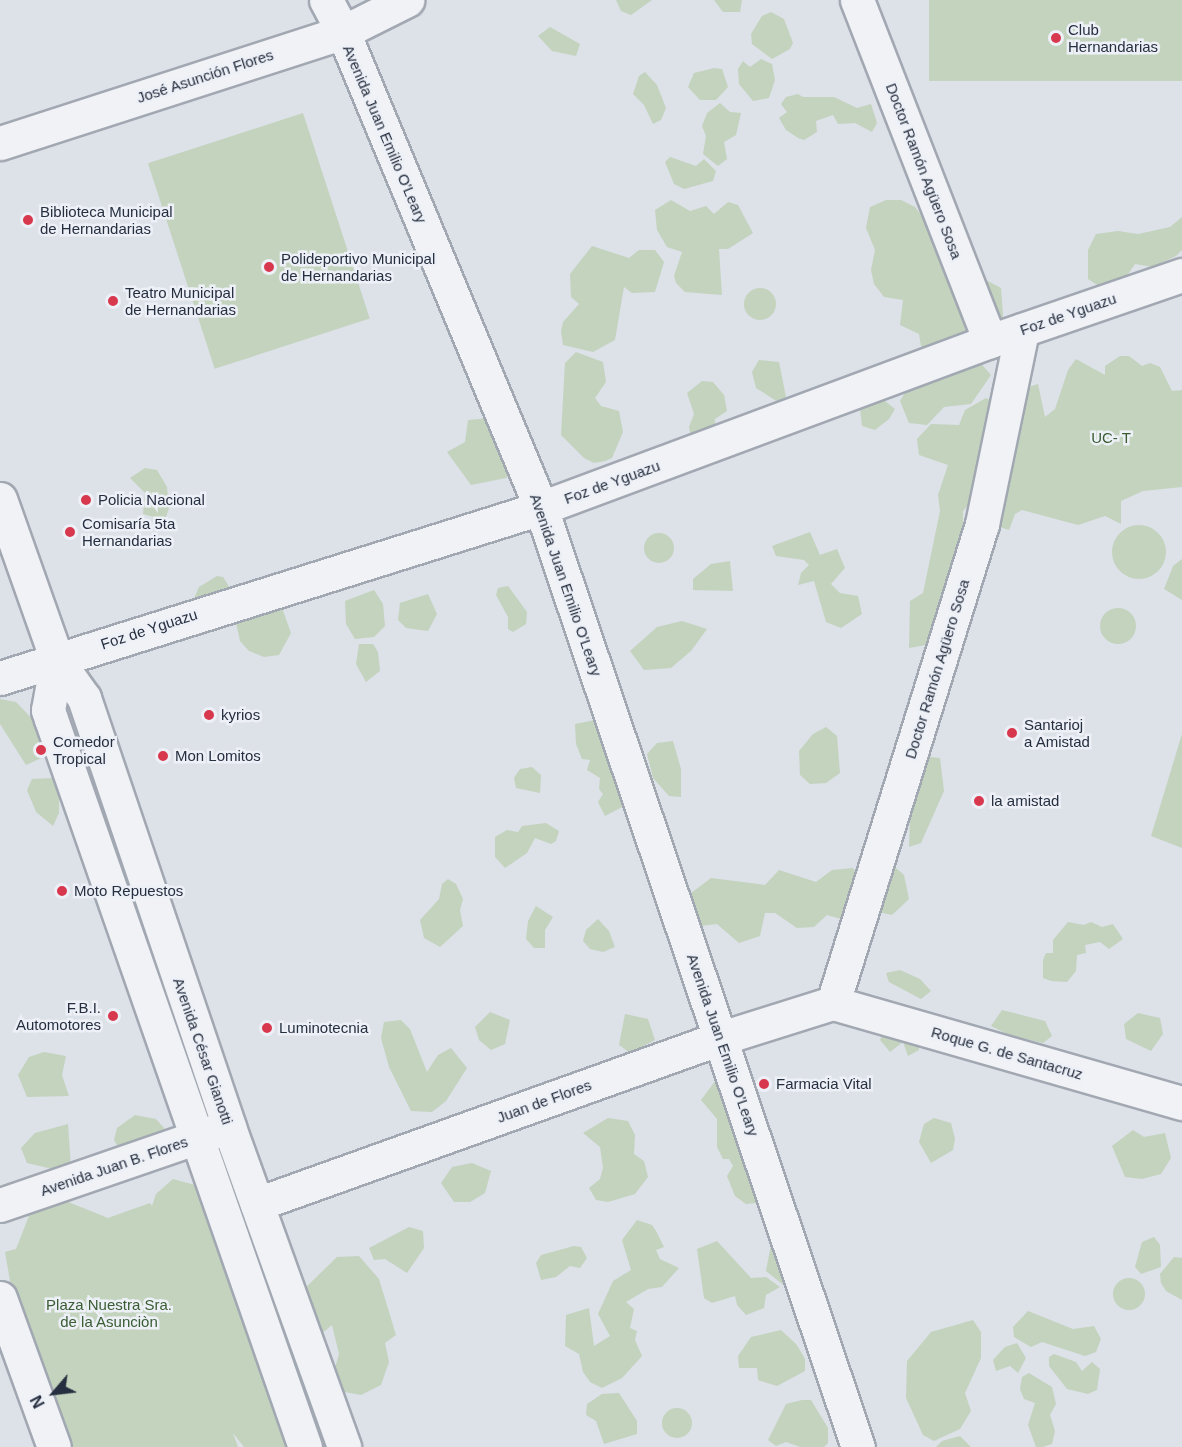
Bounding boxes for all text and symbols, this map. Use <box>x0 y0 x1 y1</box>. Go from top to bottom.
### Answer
place label: Club Hernandarias <box>1068 20 1158 55</box>
marker: Club Hernandarias <box>1049 31 1063 45</box>
street label: Avenida Juan Emilio O'Leary <box>339 42 431 226</box>
street label: José Asunción Flores <box>134 45 276 107</box>
street label: Doctor Ramón Agüero Sosa <box>882 80 966 262</box>
place label: Biblioteca Municipal de Hernandarias <box>40 202 173 237</box>
marker: Biblioteca Municipal de Hernandarias <box>21 213 35 227</box>
place label: Polideportivo Municipal de Hernandarias <box>281 249 435 284</box>
marker: Polideportivo Municipal de Hernandarias <box>262 260 276 274</box>
place label: Teatro Municipal de Hernandarias <box>125 283 236 318</box>
street label: Foz de Yguazu <box>1017 289 1119 339</box>
marker: Teatro Municipal de Hernandarias <box>106 294 120 308</box>
park label: UC- T <box>1091 429 1131 447</box>
street label: Foz de Yguazu <box>562 456 662 508</box>
place label: Policia Nacional <box>98 491 205 509</box>
street label: Avenida Juan Emilio O'Leary <box>526 491 606 679</box>
marker: Policia Nacional <box>79 493 93 507</box>
place label: Comisaría 5ta Hernandarias <box>82 514 175 549</box>
marker: Comisaría 5ta Hernandarias <box>63 525 77 539</box>
street label: Doctor Ramón Agüero Sosa <box>901 577 973 761</box>
street label: Foz de Yguazu <box>98 605 200 653</box>
place label: kyrios <box>221 706 260 724</box>
marker: kyrios <box>202 708 216 722</box>
place label: Santarioj a Amistad <box>1024 715 1091 750</box>
marker: Santarioj a Amistad <box>1005 726 1019 740</box>
place label: Comedor Tropical <box>53 732 115 767</box>
marker: Comedor Tropical <box>34 743 48 757</box>
place label: Mon Lomitos <box>175 747 261 765</box>
marker: Mon Lomitos <box>156 749 170 763</box>
place label: la amistad <box>991 792 1059 810</box>
marker: la amistad <box>972 794 986 808</box>
place label: Moto Repuestos <box>74 882 183 900</box>
marker: Moto Repuestos <box>55 884 69 898</box>
street label: Avenida Juan Emilio O'Leary <box>683 951 763 1139</box>
street label: Avenida César Gianotti <box>169 975 237 1127</box>
place label: F.B.I. Automotores <box>16 998 101 1033</box>
marker: F.B.I. Automotores <box>106 1009 120 1023</box>
place label: Luminotecnia <box>279 1019 368 1037</box>
marker: Luminotecnia <box>260 1021 274 1035</box>
street label: Roque G. de Santacruz <box>929 1023 1085 1083</box>
place label: Farmacia Vital <box>776 1075 872 1093</box>
street label: Juan de Flores <box>494 1076 594 1126</box>
marker: Farmacia Vital <box>757 1077 771 1091</box>
street label: Avenida Juan B. Flores <box>38 1132 190 1200</box>
park label: Plaza Nuestra Sra. de la Asunciòn <box>46 1295 172 1330</box>
north arrow <box>24 1363 84 1423</box>
text: N <box>27 1393 48 1411</box>

